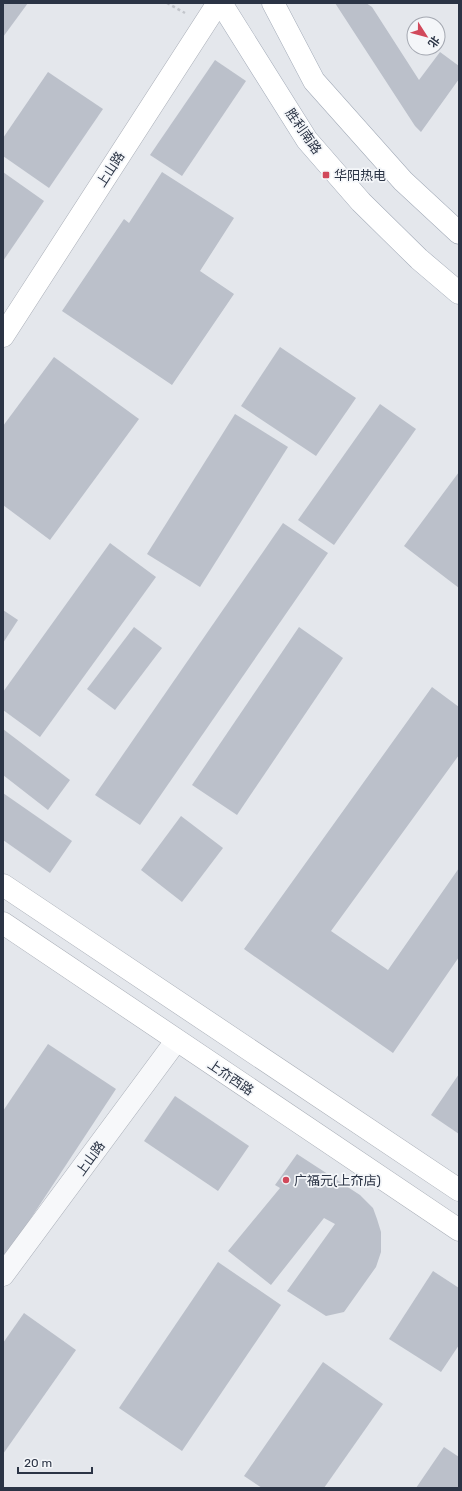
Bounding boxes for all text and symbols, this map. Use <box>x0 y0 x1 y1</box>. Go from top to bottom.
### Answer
north arrow <box>406 16 446 56</box>
text: 北 <box>425 33 442 50</box>
street label: 胜利南路 <box>283 106 325 157</box>
street label: 上山路 <box>94 149 127 190</box>
place label: 华阳热电 <box>334 168 386 183</box>
marker: 华阳热电 <box>321 170 331 180</box>
street label: 上夼西路 <box>205 1057 256 1098</box>
street label: 上山路 <box>73 1138 108 1178</box>
place label: 广福元(上夼店) <box>294 1173 381 1188</box>
marker: 广福元(上夼店) <box>281 1175 291 1185</box>
scale bar <box>18 1449 92 1475</box>
text: 20 m <box>24 1456 52 1470</box>

